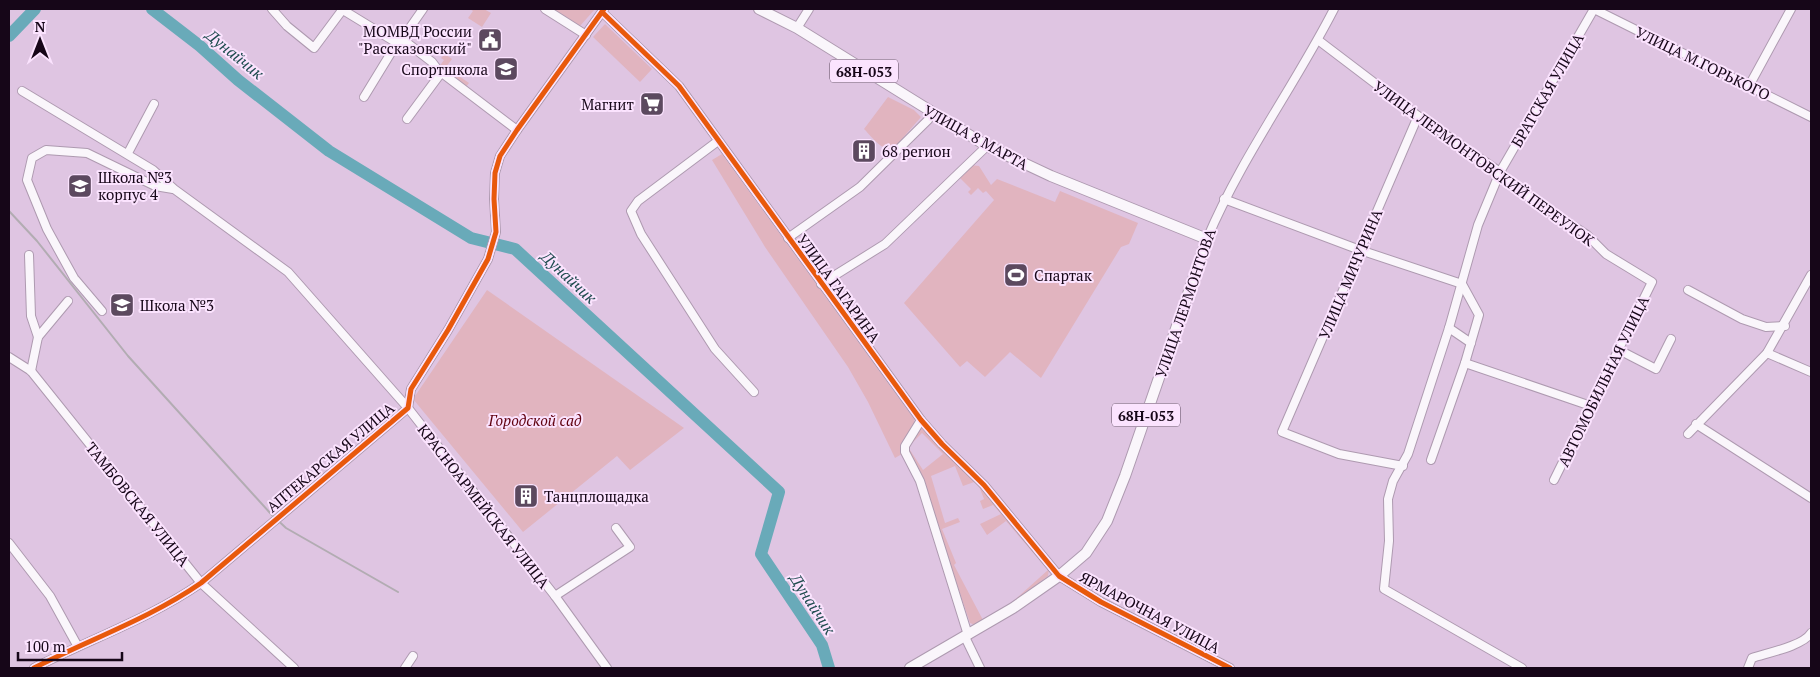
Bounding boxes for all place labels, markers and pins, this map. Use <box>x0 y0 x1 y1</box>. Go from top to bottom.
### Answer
place label: МОМВД России "Рассказовский" <box>358 21 472 58</box>
public building icon: МОМВД России "Рассказовский" <box>477 27 503 53</box>
school or university icon: Спортшкола <box>493 56 519 82</box>
place label: Спортшкола <box>401 59 488 79</box>
supermarket icon: Магнит <box>639 91 665 117</box>
place label: Магнит <box>581 94 635 114</box>
building icon: 68 регион <box>851 138 877 164</box>
place label: 68 регион <box>882 141 951 161</box>
place label: Школа №3 корпус 4 <box>98 167 172 204</box>
school or university icon: Школа №3 корпус 4 <box>67 173 93 199</box>
sports icon: Спартак <box>1003 262 1029 288</box>
place label: Спартак <box>1034 265 1093 285</box>
school or university icon: Школа №3 <box>109 292 135 318</box>
place label: Школа №3 <box>140 295 214 315</box>
building icon: Танцплощадка <box>513 483 539 509</box>
place label: Танцплощадка <box>544 486 649 506</box>

